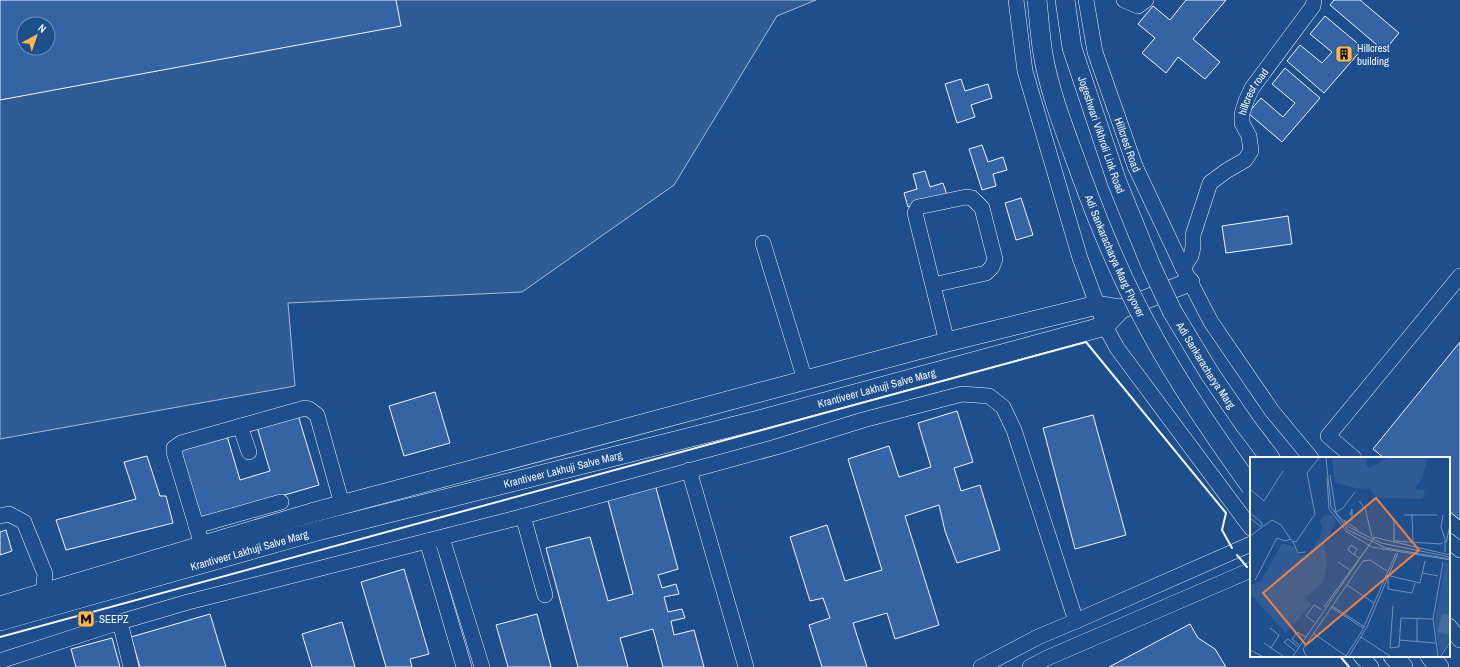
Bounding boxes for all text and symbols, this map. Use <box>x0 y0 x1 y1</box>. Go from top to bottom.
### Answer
north arrow <box>16 16 56 56</box>
text: N <box>35 21 49 36</box>
place label: Hillcrest building <box>1357 41 1390 68</box>
building icon: Hillcrest building <box>1334 44 1354 64</box>
street label: hillcrest road <box>1235 65 1271 117</box>
street label: Jogeshwari Vikhroli Link Road <box>1075 74 1128 195</box>
street label: Hillcrest Road <box>1112 116 1144 174</box>
street label: Adi Sankaracharya Marg Flyover <box>1082 192 1148 319</box>
street label: Adi Sankaracharya Marg <box>1173 319 1239 411</box>
street label: Krantiveer Lakhuji Salve Marg <box>816 365 937 411</box>
street label: Krantiveer Lakhuji Salve Marg <box>502 448 624 491</box>
inset map <box>1250 457 1450 657</box>
street label: Krantiveer Lakhuji Salve Marg <box>189 527 310 574</box>
metro station icon: SEEPZ <box>76 609 96 629</box>
place label: SEEPZ <box>99 612 129 626</box>

